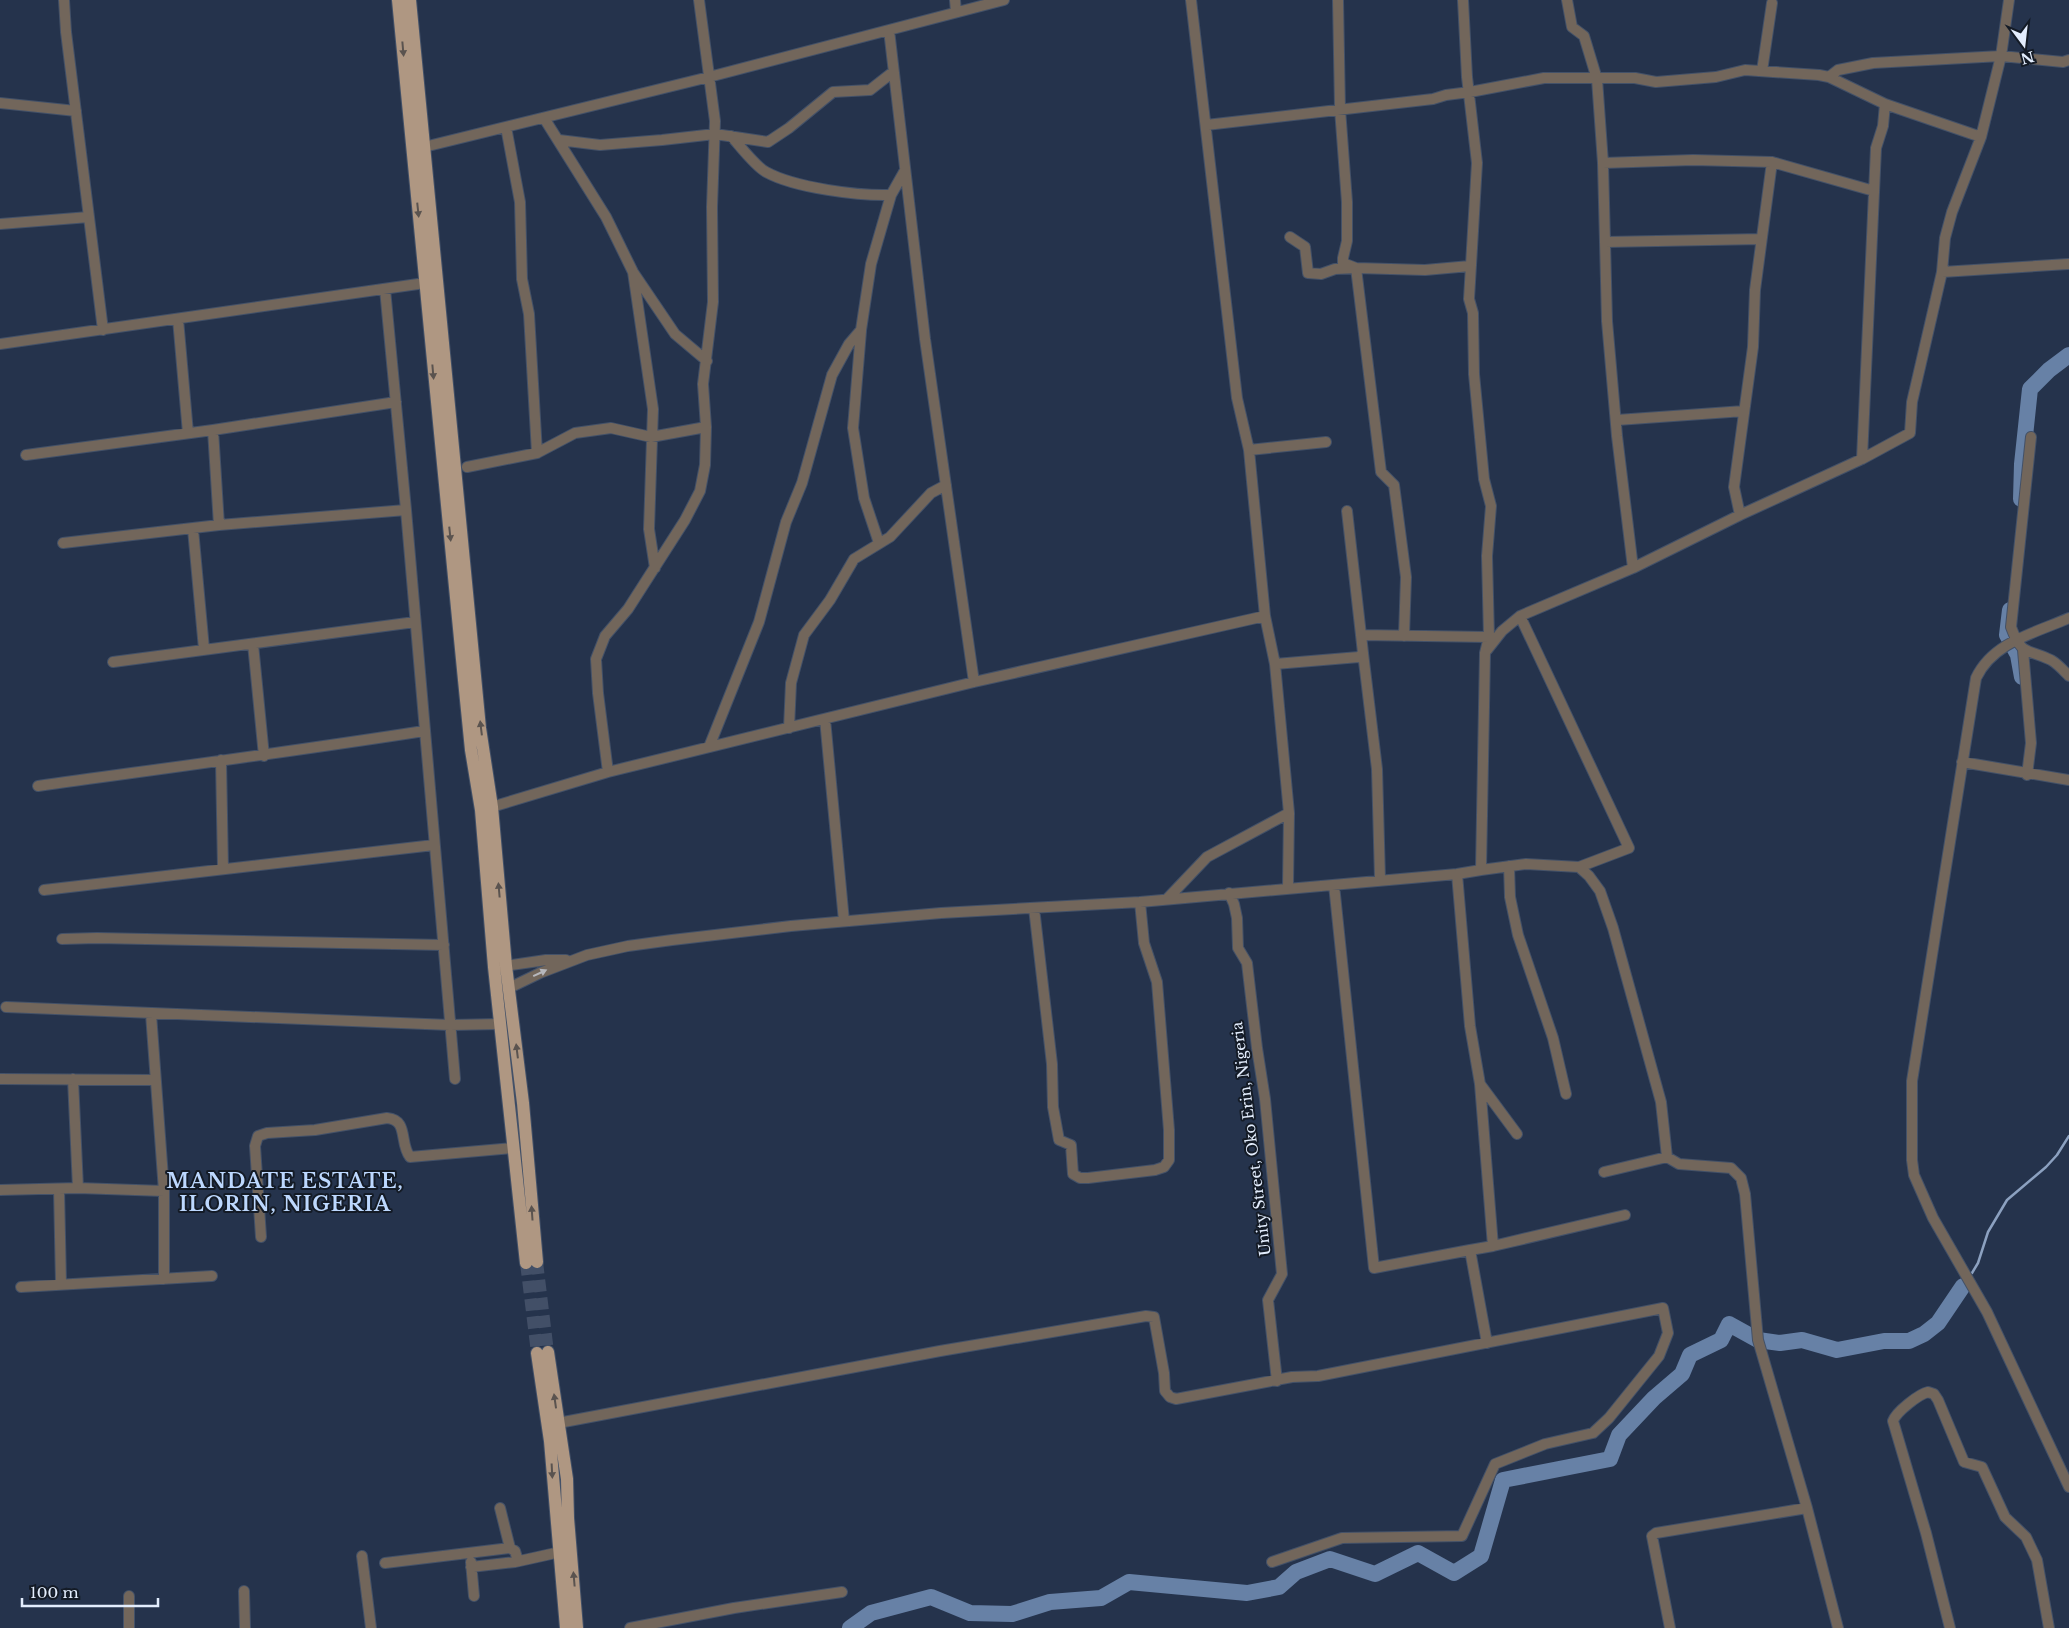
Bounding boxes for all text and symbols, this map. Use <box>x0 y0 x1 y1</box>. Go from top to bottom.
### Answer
north arrow <box>1999 20 2049 70</box>
one-way arrow <box>399 41 407 57</box>
text: N <box>2019 47 2036 68</box>
one-way arrow <box>414 203 422 219</box>
one-way arrow <box>430 364 438 380</box>
one-way arrow <box>446 526 454 542</box>
one-way arrow <box>476 720 484 736</box>
one-way arrow <box>495 881 503 897</box>
one-way arrow <box>533 969 547 977</box>
street label: Unity Street, Oko Erin, Nigeria <box>1227 1020 1275 1257</box>
one-way arrow <box>513 1043 521 1059</box>
district label: MANDATE ESTATE, ILORIN, NIGERIA <box>166 1169 404 1216</box>
one-way arrow <box>528 1205 536 1221</box>
one-way arrow <box>551 1392 559 1408</box>
one-way arrow <box>548 1463 556 1479</box>
one-way arrow <box>570 1571 578 1587</box>
scale bar <box>22 1576 159 1608</box>
text: 100 m <box>30 1583 79 1602</box>

